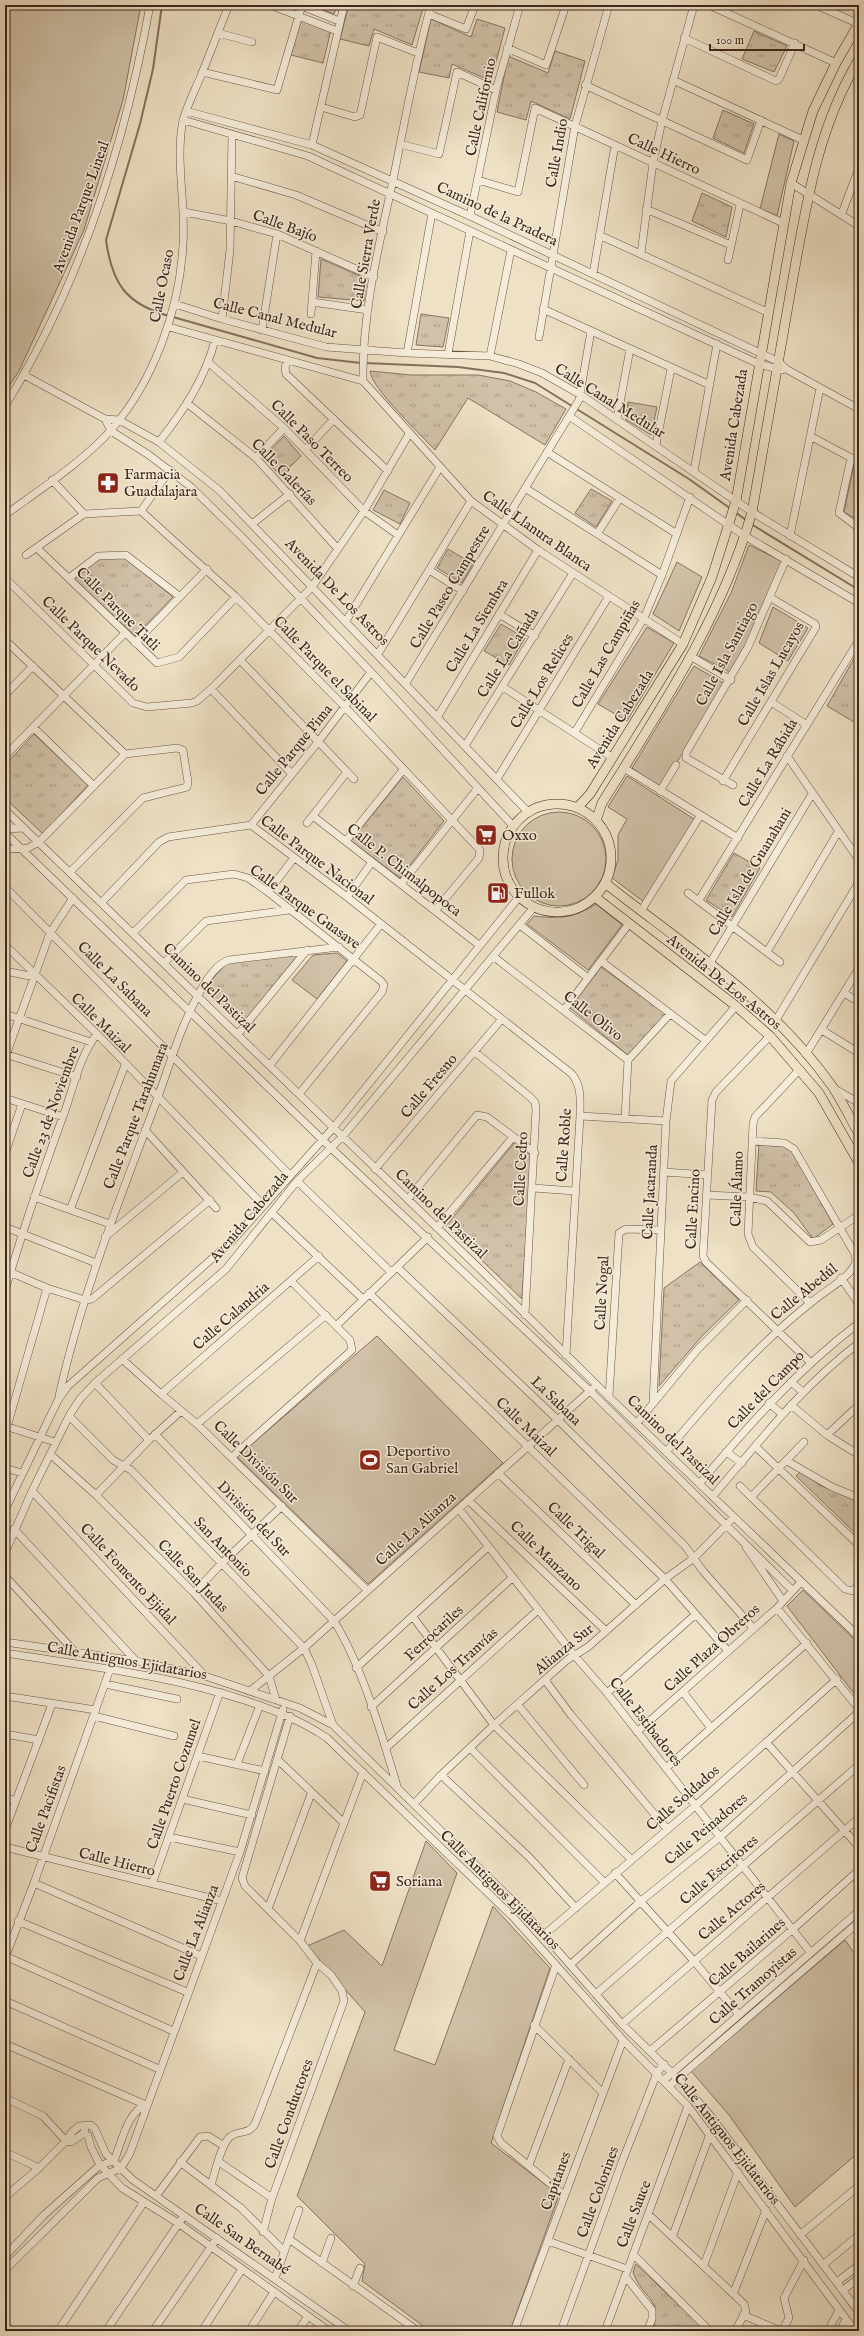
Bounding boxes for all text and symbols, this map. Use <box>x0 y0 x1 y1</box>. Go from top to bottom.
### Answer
scale bar <box>710 26 804 52</box>
text: 100 m <box>716 33 744 48</box>
street label: Calle Californio <box>461 56 501 158</box>
street label: Calle Indio <box>542 117 572 189</box>
street label: Calle Hierro <box>624 129 704 179</box>
street label: Avenida Parque Lineal <box>48 138 114 277</box>
street label: Camino de la Pradera <box>433 178 561 251</box>
street label: Calle Sierra Verde <box>347 198 385 310</box>
street label: Calle Bajío <box>250 206 320 246</box>
street label: Calle Ocaso <box>146 248 178 324</box>
street label: Calle Canal Medular <box>211 293 340 343</box>
street label: Calle Canal Medular <box>551 359 669 443</box>
street label: Avenida Cabezada <box>716 367 752 483</box>
street label: Calle Paso Terreo <box>266 395 358 487</box>
street label: Calle Galerías <box>247 434 321 510</box>
place label: Farmacia Guadalajara <box>124 465 198 501</box>
pharmacy icon: Farmacia Guadalajara <box>95 470 121 496</box>
street label: Calle Llanura Blanca <box>479 486 596 576</box>
street label: Calle Paseo Campestre <box>406 522 494 652</box>
street label: Avenida De Los Astros <box>280 534 393 650</box>
street label: Calle Parque Tatli <box>72 563 164 655</box>
street label: Calle La Siembra <box>442 575 513 676</box>
street label: Calle Parque Nevado <box>38 592 144 696</box>
street label: Calle Las Campiñas <box>567 596 645 712</box>
street label: Calle Isla Santiago <box>692 599 762 709</box>
street label: Calle La Cañada <box>473 604 543 701</box>
street label: Calle Parque el Sabinal <box>269 612 381 727</box>
street label: Calle Islas Lucayos <box>733 618 809 730</box>
street label: Calle Los Relices <box>506 630 578 732</box>
street label: Avenida Cabezada <box>581 666 658 773</box>
street label: Calle Parque Pima <box>251 700 337 800</box>
street label: Calle La Rábida <box>734 715 802 811</box>
street label: Calle Isla de Guanahani <box>704 804 796 940</box>
street label: Calle Parque Nacional <box>256 811 378 909</box>
street label: Calle P. Chimalpopoca <box>343 819 466 921</box>
supermarket icon: Oxxo <box>473 822 499 848</box>
place label: Oxxo <box>502 826 537 845</box>
street label: Calle Parque Guasave <box>246 860 364 954</box>
fuel station icon: Fullok <box>485 880 511 906</box>
place label: Fullok <box>514 884 556 903</box>
street label: Avenida De Los Astros <box>662 929 785 1034</box>
street label: Calle La Sabana <box>73 937 157 1021</box>
street label: Camino del Pastizal <box>159 939 260 1038</box>
street label: Calle Olivo <box>559 987 627 1045</box>
street label: Calle Maizal <box>67 989 136 1058</box>
street label: Calle Parque Tarahumara <box>99 1040 173 1192</box>
street label: Calle 23 de Noviembre <box>18 1043 84 1181</box>
street label: Calle Fresno <box>396 1050 462 1122</box>
street label: Calle Roble <box>552 1107 576 1182</box>
street label: Calle Cedro <box>510 1131 532 1207</box>
street label: Calle Jacaranda <box>638 1144 662 1240</box>
street label: Calle Álamo <box>726 1151 748 1227</box>
street label: Camino del Pastizal <box>391 1165 492 1264</box>
street label: Avenida Cabezada <box>205 1167 293 1267</box>
street label: Calle Encino <box>681 1168 705 1250</box>
street label: Calle Nogal <box>591 1254 613 1331</box>
street label: Calle Abedúl <box>767 1259 842 1325</box>
street label: Calle Calandria <box>189 1277 274 1354</box>
street label: Calle del Campo <box>723 1346 809 1434</box>
street label: La Sabana <box>527 1372 586 1430</box>
street label: Camino del Pastizal <box>623 1391 724 1490</box>
street label: Calle Maizal <box>491 1393 561 1461</box>
street label: Calle División Sur <box>209 1416 303 1508</box>
place label: Deportivo San Gabriel <box>386 1442 459 1478</box>
sports icon: Deportivo San Gabriel <box>357 1447 383 1473</box>
street label: División del Sur <box>213 1477 295 1561</box>
street label: Calle La Alianza <box>372 1487 461 1570</box>
street label: Calle Trigal <box>543 1498 610 1563</box>
street label: San Antonio <box>190 1513 256 1581</box>
street label: Calle Manzano <box>506 1517 586 1595</box>
street label: Calle Fomento Ejidal <box>76 1519 181 1630</box>
street label: Calle San Judas <box>153 1536 233 1616</box>
street label: Calle Plaza Obreros <box>660 1600 764 1696</box>
street label: Ferrocariles <box>400 1601 468 1665</box>
street label: Alianza Sur <box>530 1619 598 1679</box>
street label: Calle Los Tranvías <box>404 1623 502 1715</box>
street label: Calle Antiguos Ejidatarios <box>46 1638 208 1684</box>
street label: Calle Estibadores <box>605 1673 687 1771</box>
street label: Calle Puerto Cozumel <box>143 1715 206 1852</box>
street label: Calle Soldados <box>642 1761 724 1835</box>
street label: Calle Pacifistas <box>21 1763 71 1855</box>
street label: Calle Peinadores <box>660 1789 752 1869</box>
street label: Calle Antiguos Ejidatarios <box>436 1826 564 1954</box>
street label: Calle Escritores <box>676 1831 762 1909</box>
street label: Calle Hierro <box>77 1843 157 1881</box>
supermarket icon: Soriana <box>367 1868 393 1894</box>
place label: Soriana <box>396 1872 443 1891</box>
street label: Calle Actores <box>694 1877 770 1945</box>
street label: Calle La Alianza <box>169 1881 223 1984</box>
street label: Calle Bailarines <box>704 1913 790 1991</box>
street label: Calle Tramoyistas <box>705 1943 801 2029</box>
street label: Calle Conductores <box>260 2057 318 2171</box>
street label: Calle Antiguos Ejidatarios <box>670 2069 784 2209</box>
street label: Calle Colorines <box>573 2144 623 2240</box>
street label: Capitanes <box>537 2149 575 2213</box>
street label: Calle Sauce <box>612 2177 656 2250</box>
street label: Calle San Bernabé <box>190 2199 294 2279</box>

